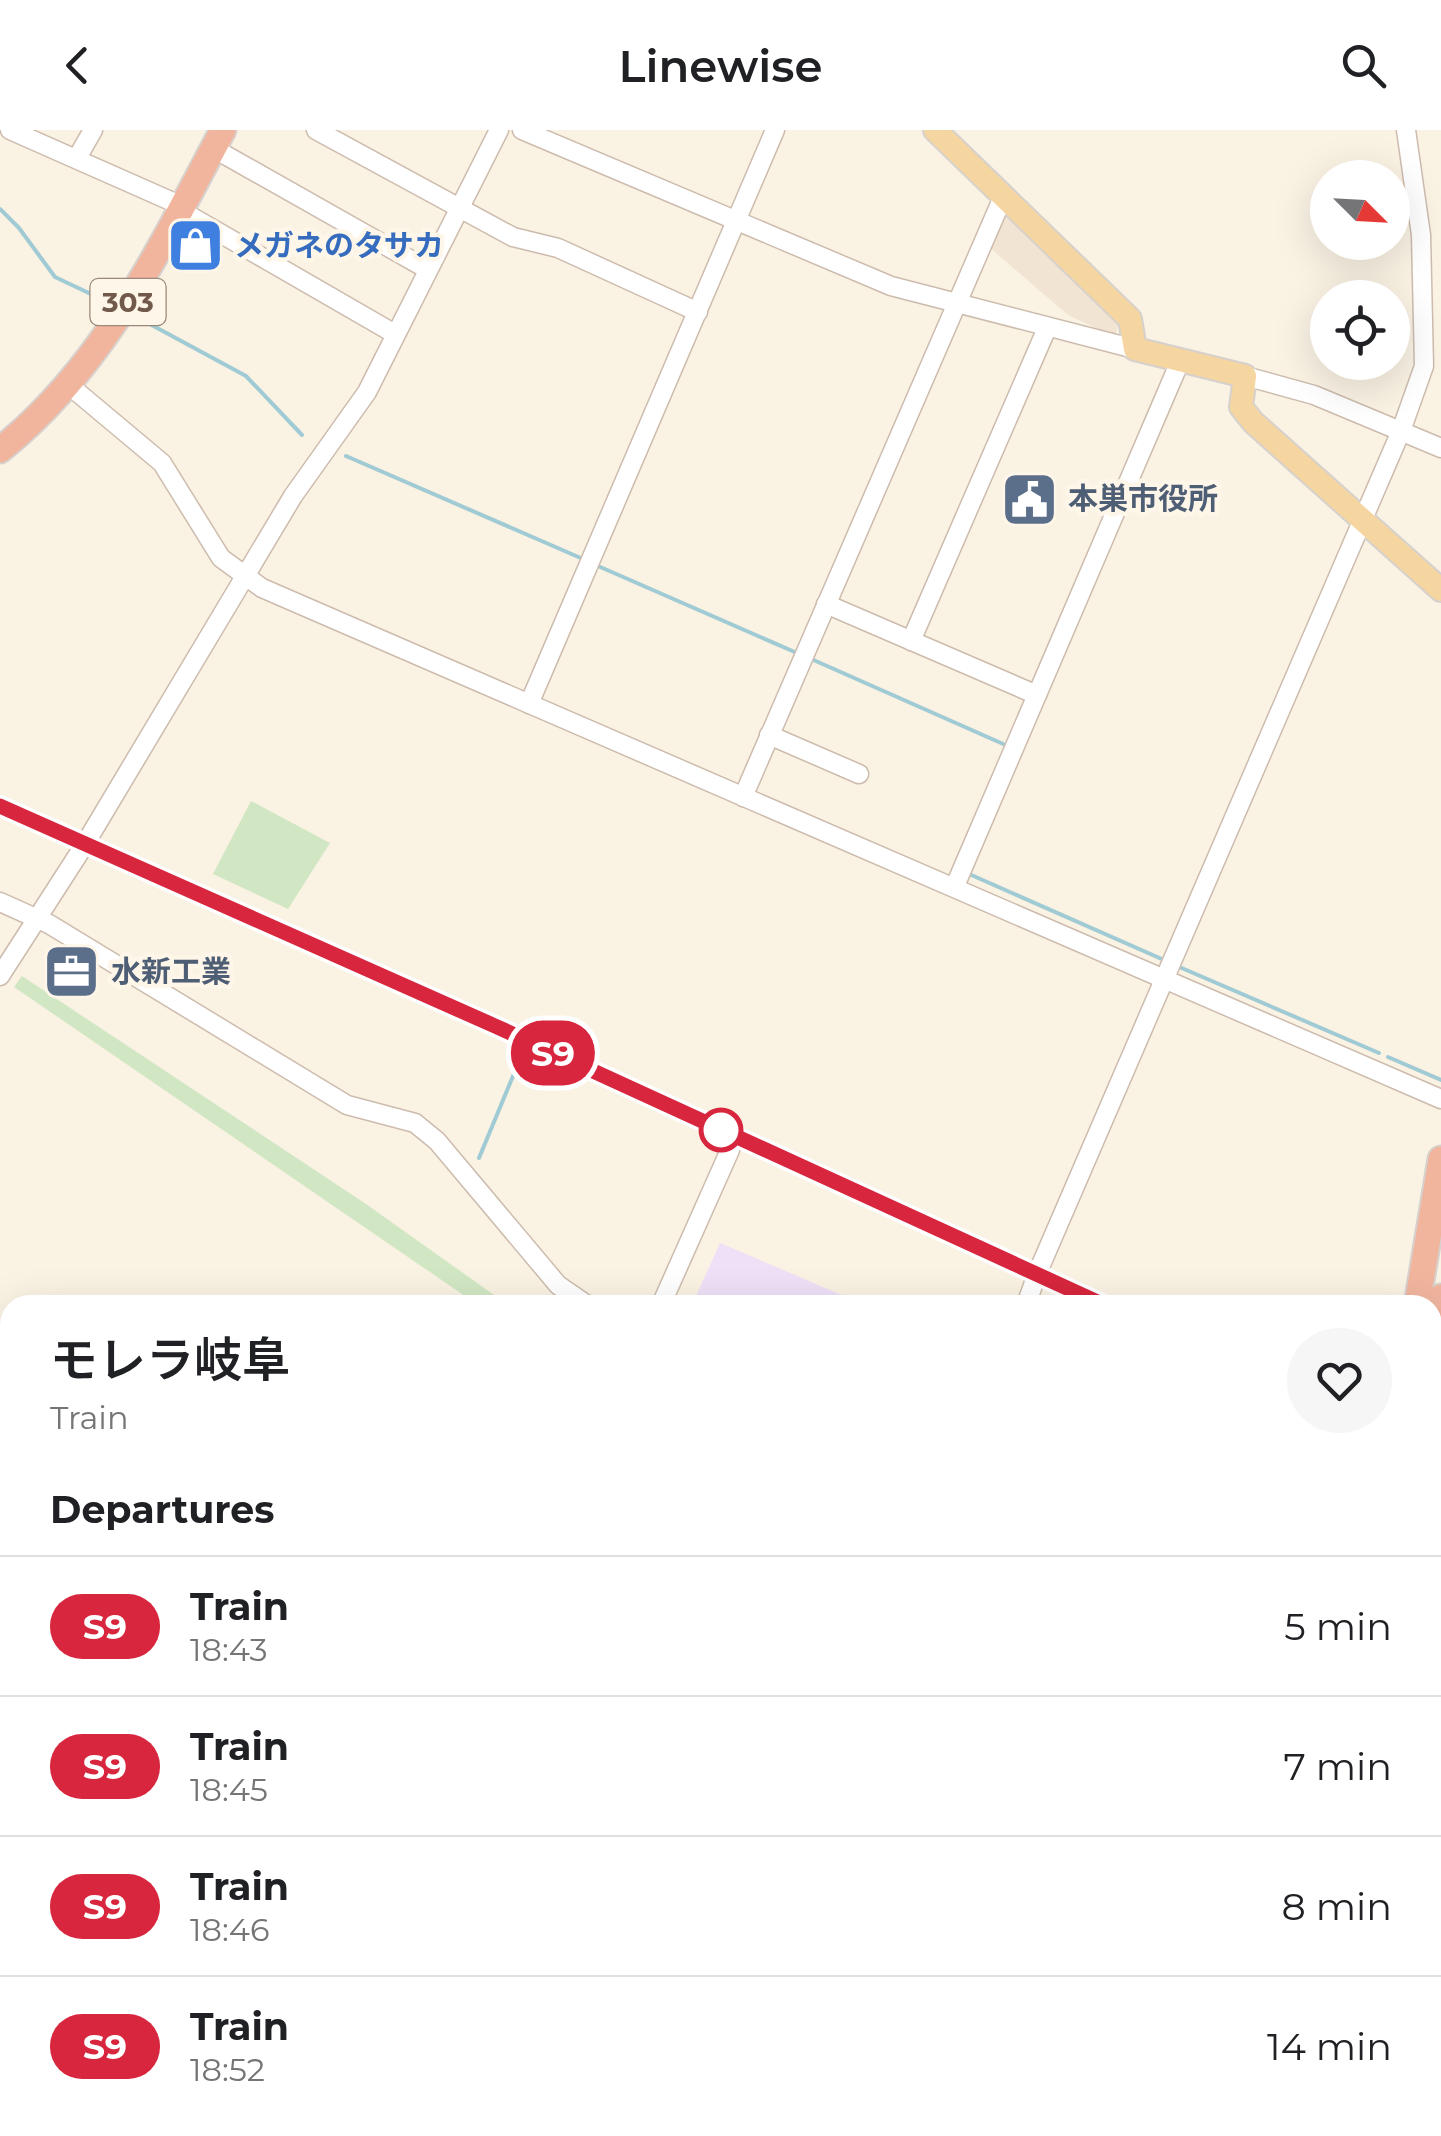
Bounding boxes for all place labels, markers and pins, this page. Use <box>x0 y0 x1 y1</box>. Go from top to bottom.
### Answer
shop icon: メガネのタサカ <box>165 216 225 276</box>
place label: メガネのタサカ <box>234 227 444 264</box>
public building icon: 本巣市役所 <box>999 469 1059 529</box>
place label: 本巣市役所 <box>1068 480 1218 517</box>
office icon: 水新工業 <box>42 942 102 1002</box>
place label: 水新工業 <box>111 953 231 990</box>
unlabelled marker <box>700 1109 742 1151</box>

